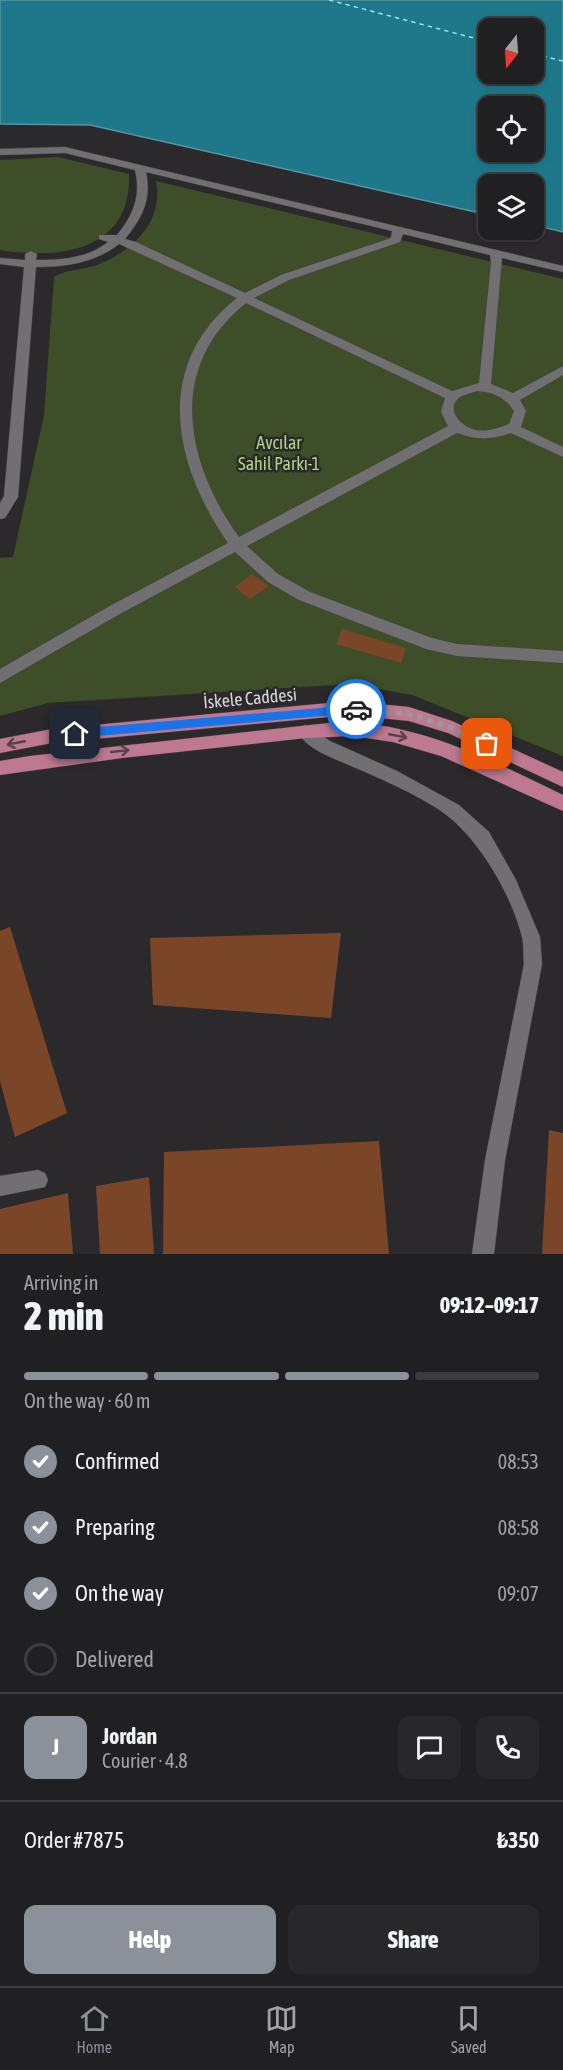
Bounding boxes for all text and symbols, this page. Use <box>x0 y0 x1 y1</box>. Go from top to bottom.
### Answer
north arrow <box>478 18 544 84</box>
map controls <box>478 18 544 240</box>
button: locate <box>478 96 544 162</box>
button: layers <box>478 174 544 240</box>
park label: Avcılar Sahil Parkı-1 <box>238 432 320 474</box>
courier <box>326 679 386 739</box>
street label: İskele Caddesi <box>202 683 298 713</box>
icon: car <box>340 693 373 726</box>
pin <box>49 708 100 759</box>
icon: home <box>58 717 91 750</box>
pin <box>461 718 512 769</box>
icon: bag <box>470 727 503 760</box>
one-way arrow <box>387 731 407 742</box>
one-way arrow <box>7 738 27 749</box>
one-way arrow <box>110 745 130 756</box>
text: Arriving in <box>24 1271 98 1294</box>
text: 09:12–09:17 <box>440 1292 539 1318</box>
text: 2 min <box>24 1294 104 1338</box>
text: On the way · 60 m <box>24 1389 150 1412</box>
icon: check <box>24 1445 57 1478</box>
text: Confirmed <box>75 1448 160 1474</box>
text: 08:53 <box>498 1450 539 1473</box>
icon: check <box>24 1511 57 1544</box>
text: Preparing <box>75 1514 155 1540</box>
text: 08:58 <box>498 1516 539 1539</box>
icon: check <box>24 1577 57 1610</box>
text: On the way <box>75 1580 164 1606</box>
text: 09:07 <box>497 1582 539 1605</box>
text: Delivered <box>75 1646 154 1672</box>
button: chat <box>398 1716 461 1779</box>
button: phone <box>476 1716 539 1779</box>
text: Jordan <box>102 1723 157 1749</box>
text: J <box>52 1734 59 1760</box>
text: Courier · 4.8 <box>102 1749 188 1772</box>
text: Order #7875 <box>24 1827 124 1853</box>
text: ₺350 <box>497 1827 539 1853</box>
button: Help <box>24 1905 276 1974</box>
button: Share <box>288 1905 539 1974</box>
tab: Home <box>77 2002 112 2056</box>
tab: Map <box>265 2002 298 2056</box>
tab: Saved <box>451 2002 486 2056</box>

